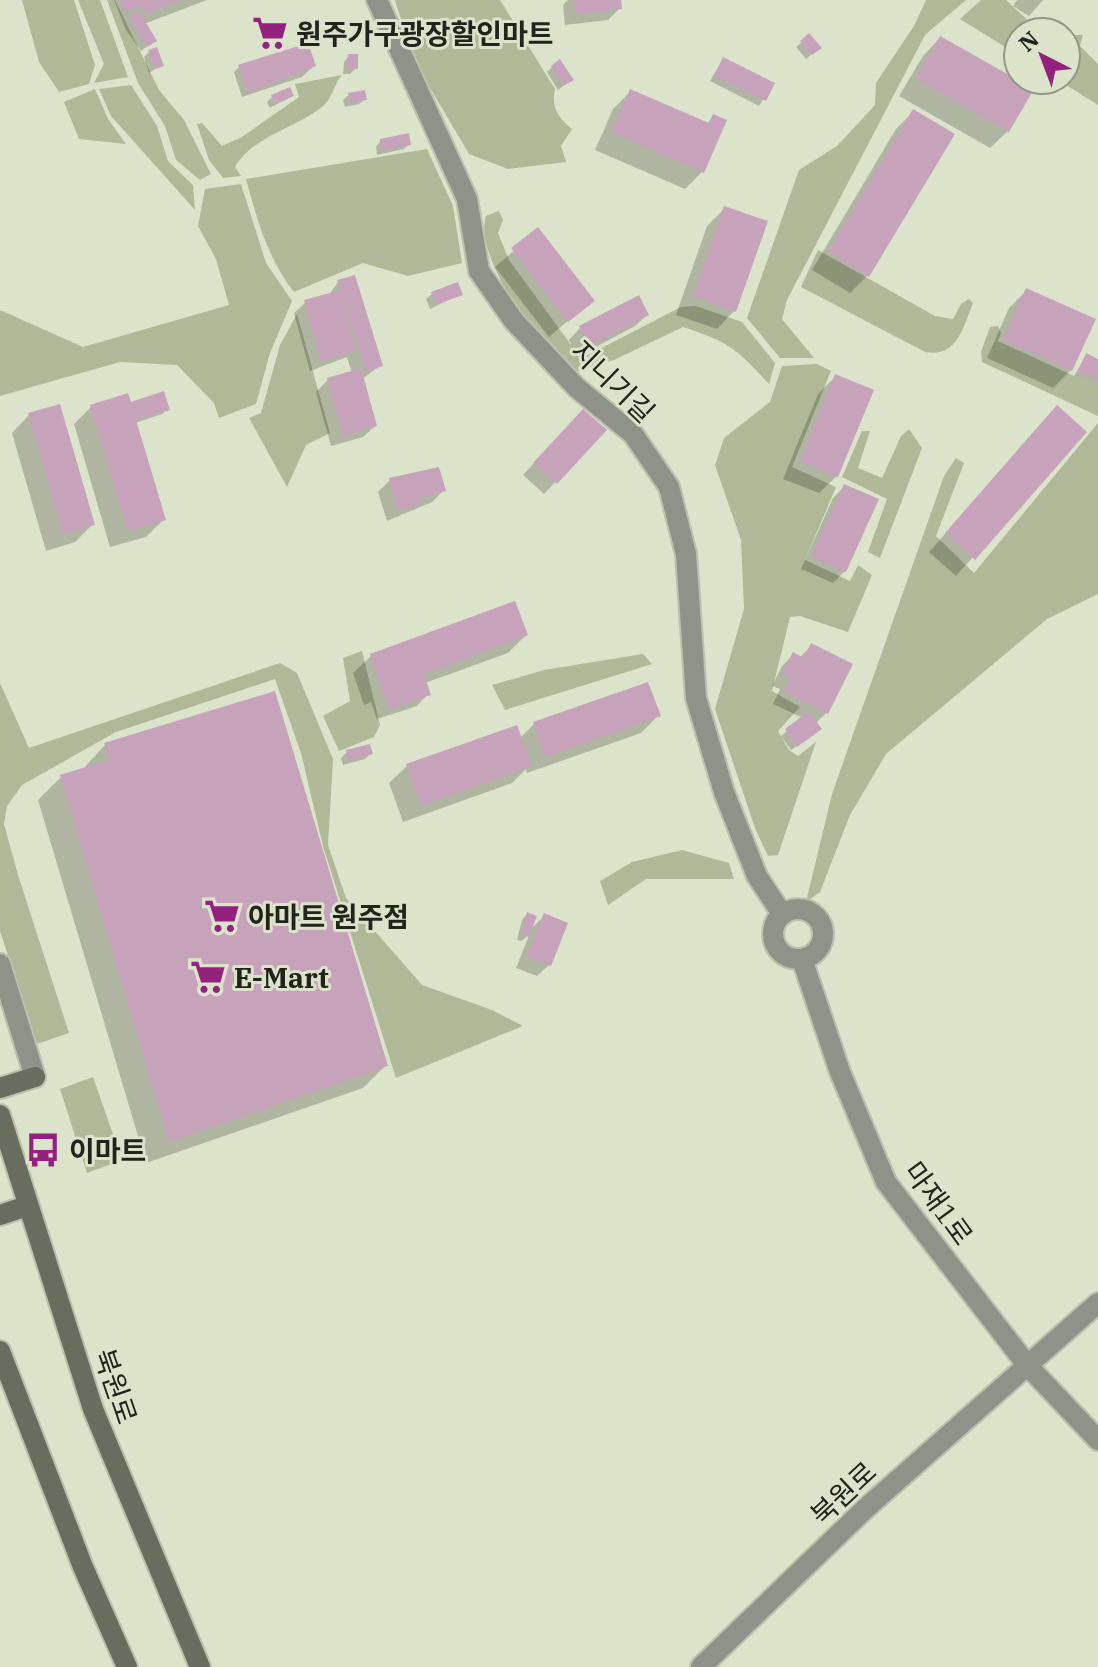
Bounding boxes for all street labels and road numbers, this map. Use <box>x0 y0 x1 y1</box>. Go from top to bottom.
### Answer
street label: 지니기길 <box>563 332 663 430</box>
street label: 마재1로 <box>896 1154 982 1252</box>
street label: 북원로 <box>86 1343 146 1429</box>
street label: 북원로 <box>802 1453 884 1533</box>

